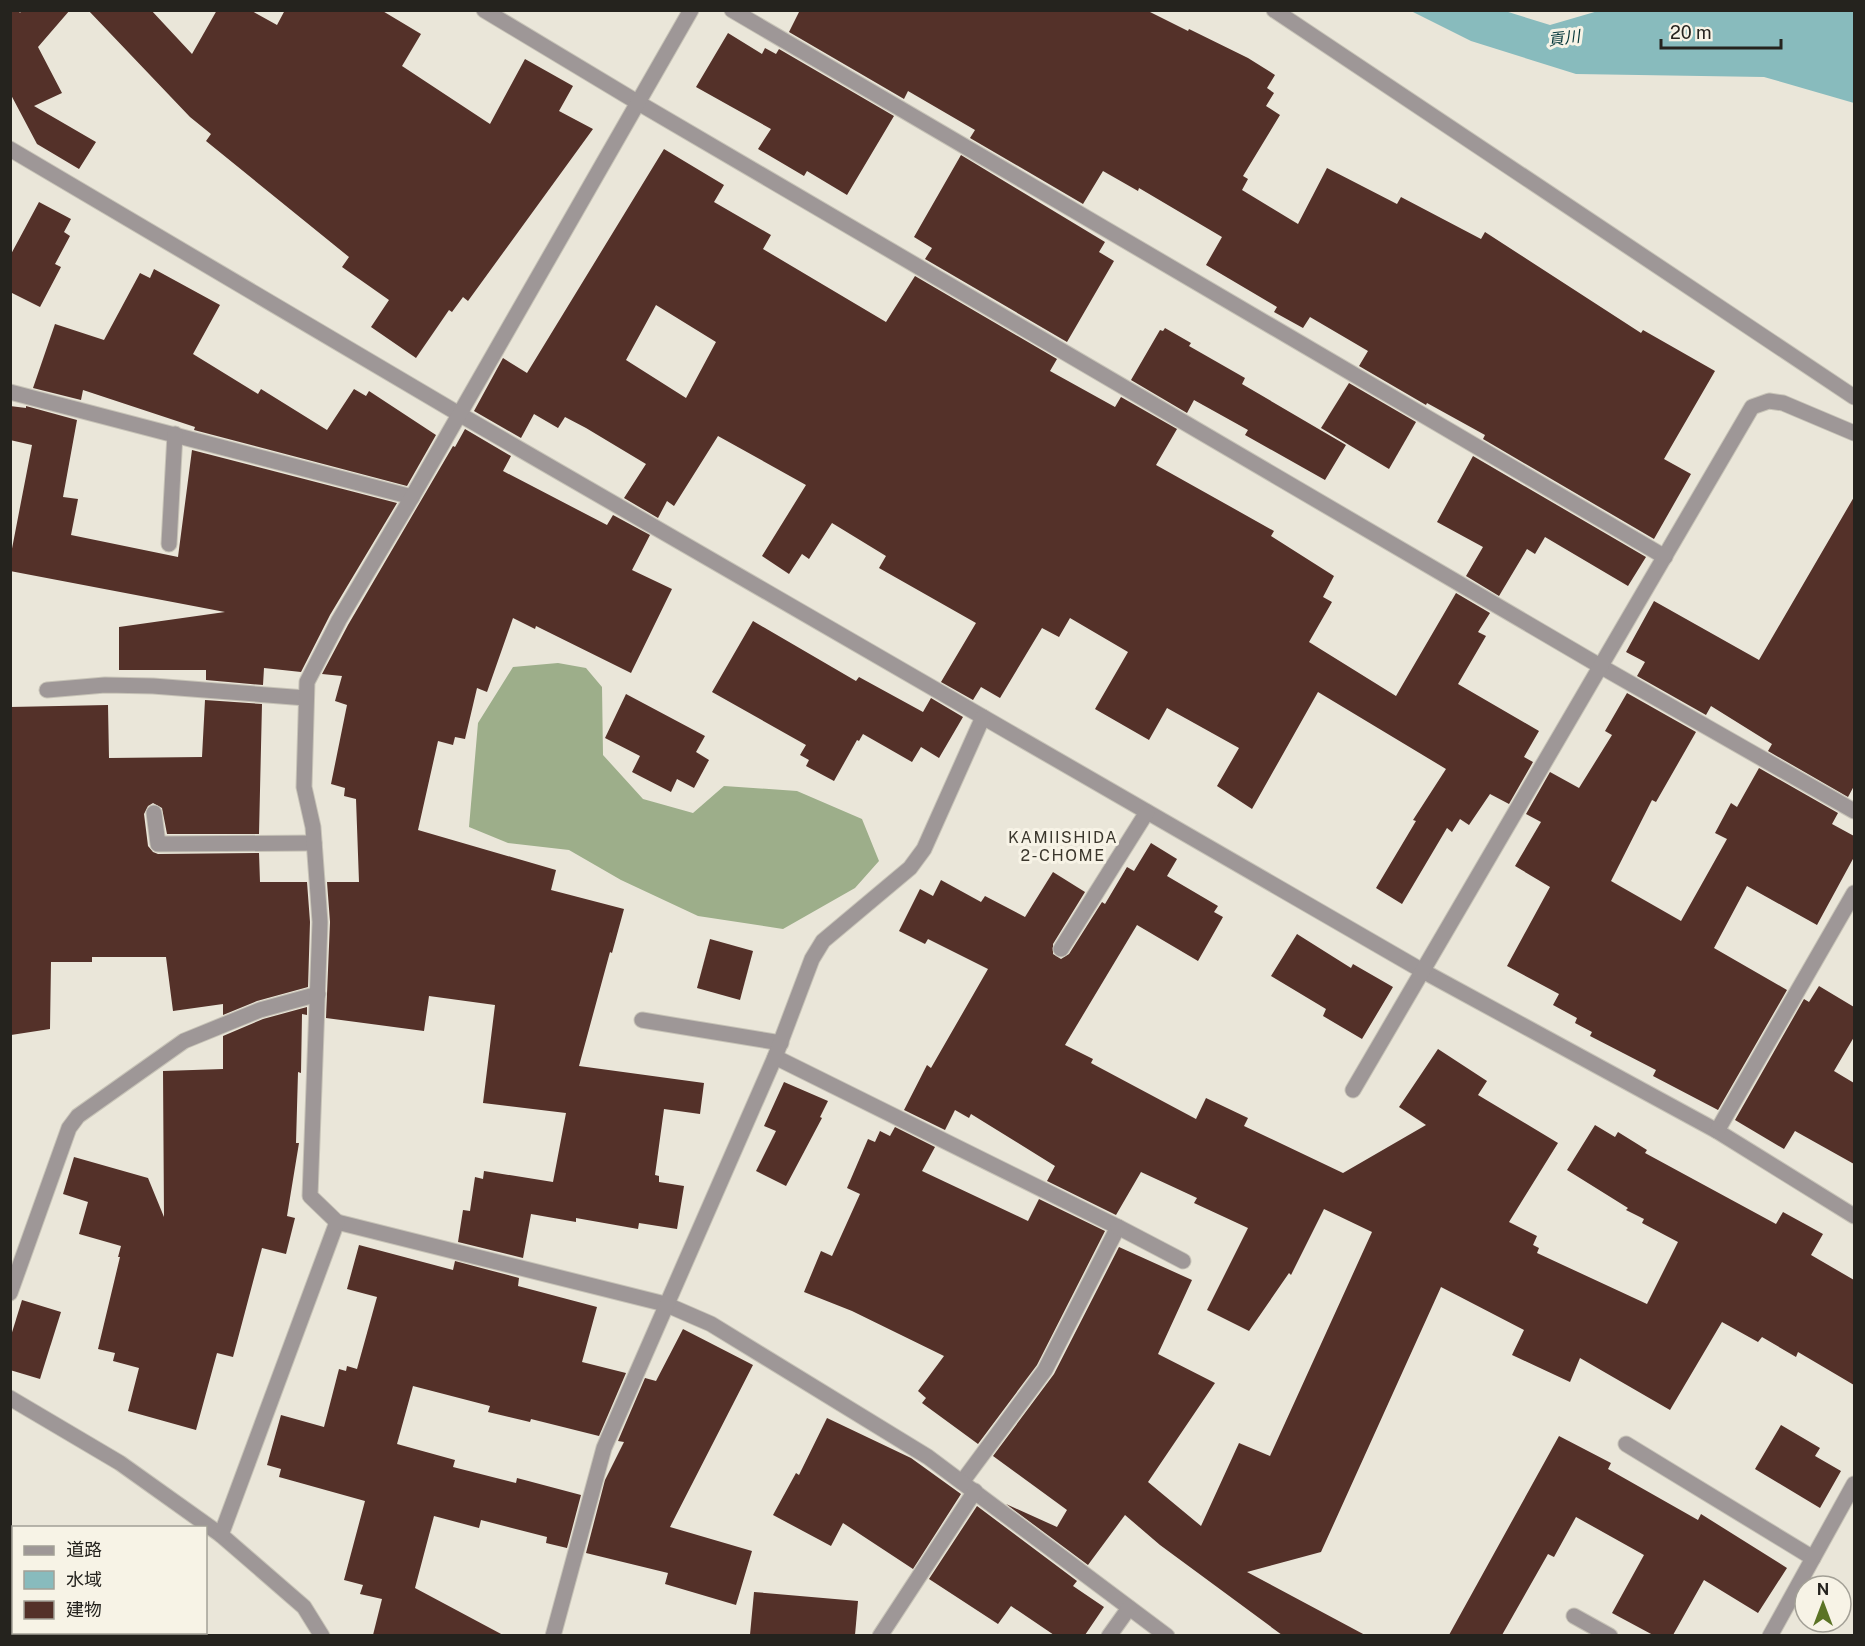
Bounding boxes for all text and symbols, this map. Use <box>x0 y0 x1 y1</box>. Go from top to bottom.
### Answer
scale bar <box>1661 12 1781 50</box>
text: 20 m <box>1670 22 1712 43</box>
water label: 貢川 <box>1547 26 1583 49</box>
district label: KAMIISHIDA 2-CHOME <box>1008 828 1118 865</box>
legend <box>12 1526 207 1634</box>
text: 道路 <box>66 1539 102 1560</box>
text: 水域 <box>66 1569 102 1590</box>
north arrow <box>1793 1574 1853 1634</box>
text: N <box>1817 1580 1829 1599</box>
text: 建物 <box>66 1599 102 1620</box>

